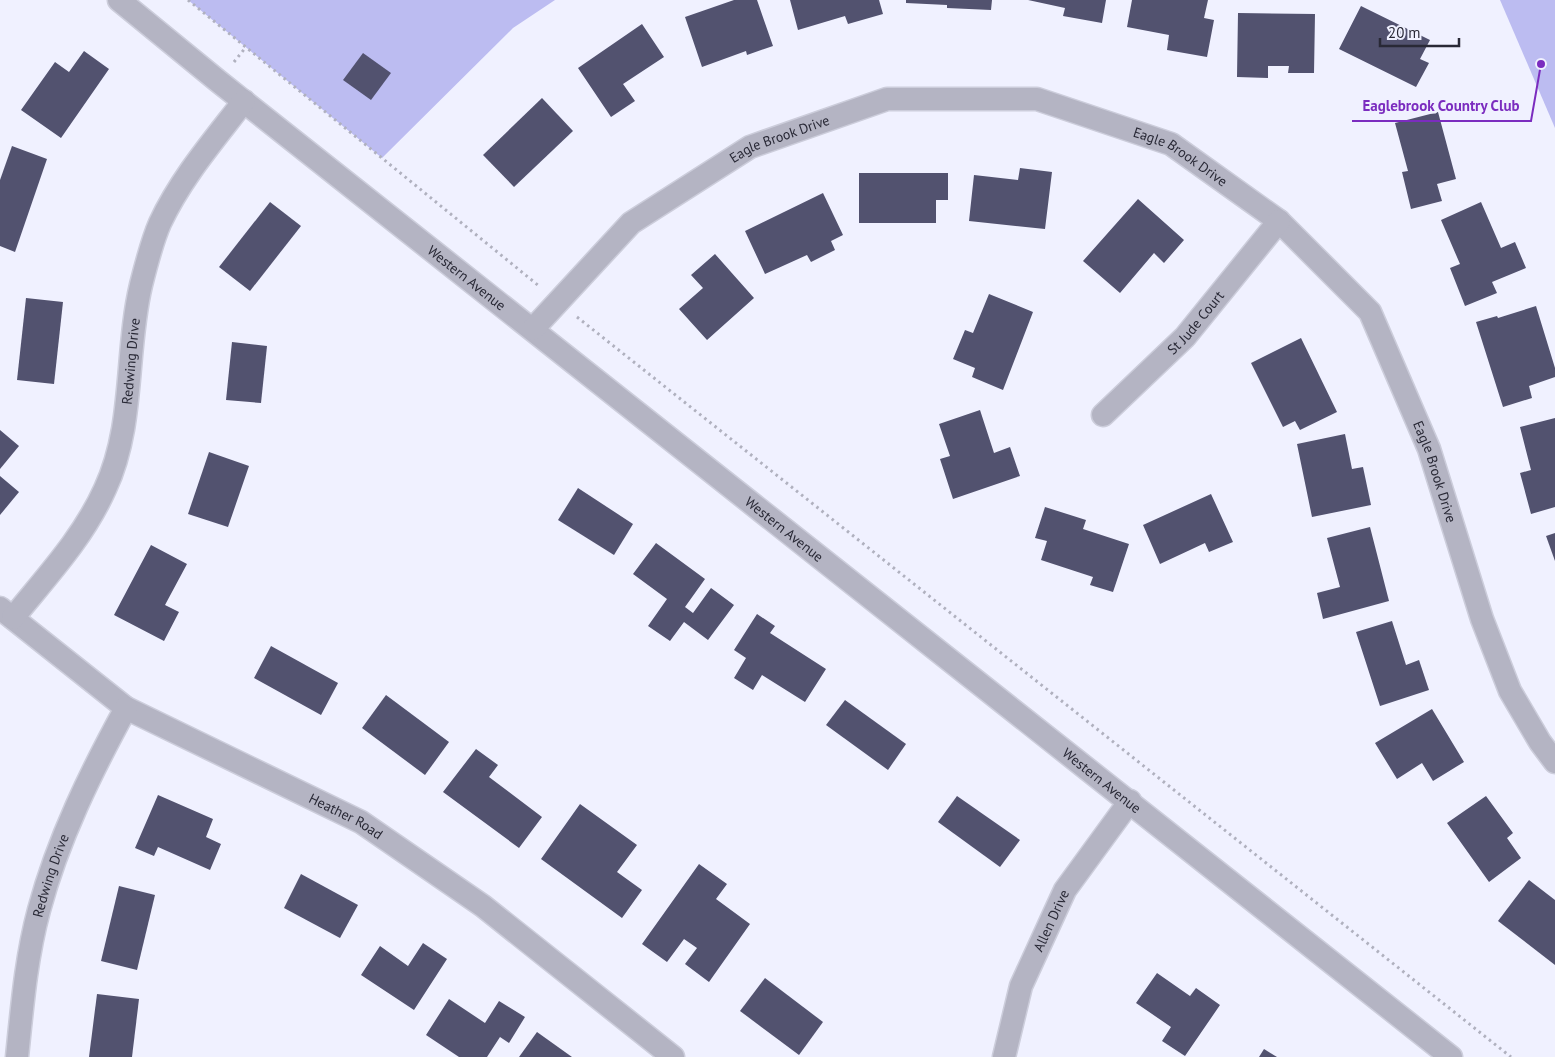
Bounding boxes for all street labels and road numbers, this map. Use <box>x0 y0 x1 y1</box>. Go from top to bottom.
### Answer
street label: Eagle Brook Drive <box>726 111 832 167</box>
street label: Eagle Brook Drive <box>1131 123 1231 190</box>
street label: Western Avenue <box>424 241 510 314</box>
street label: St Jude Court <box>1163 287 1228 358</box>
street label: Redwing Drive <box>118 317 144 405</box>
street label: Eagle Brook Drive <box>1409 418 1460 525</box>
street label: Western Avenue <box>741 493 827 566</box>
street label: Western Avenue <box>1059 744 1145 817</box>
street label: Heather Road <box>306 789 386 843</box>
street label: Redwing Drive <box>28 831 73 919</box>
street label: Allen Drive <box>1029 887 1073 954</box>

